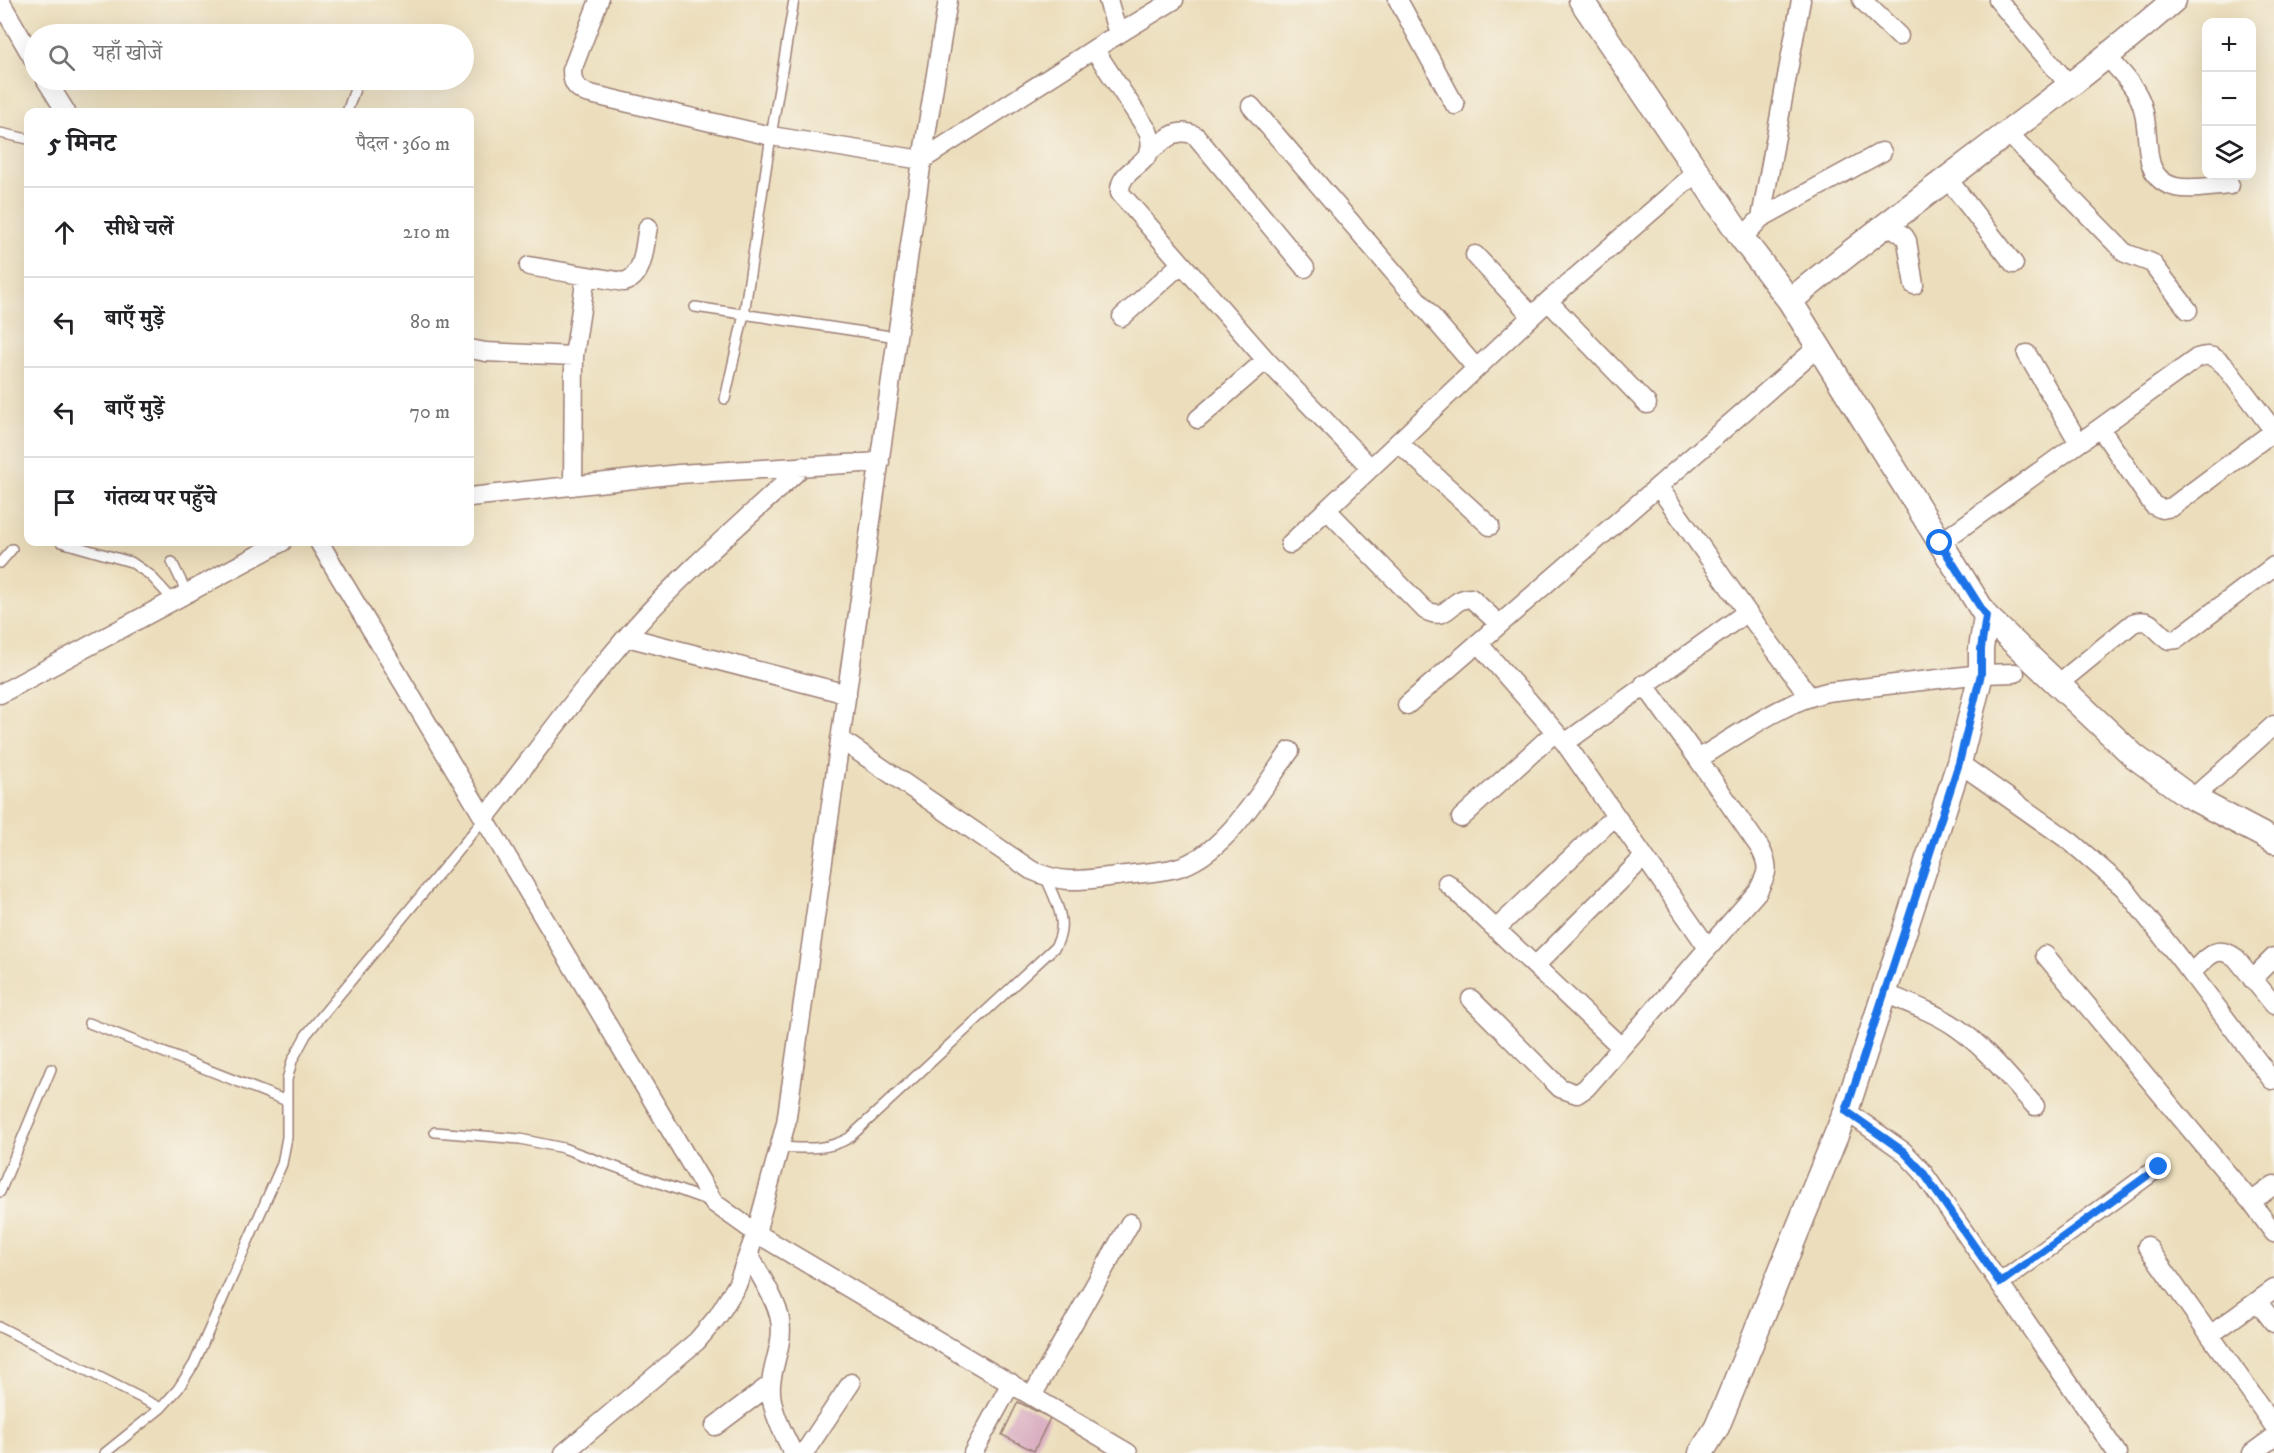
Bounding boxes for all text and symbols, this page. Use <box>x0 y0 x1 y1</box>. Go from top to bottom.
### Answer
map controls <box>2202 18 2256 180</box>
button: + <box>2202 18 2256 72</box>
search box <box>24 24 474 90</box>
text: यहाँ खोजें <box>93 40 162 67</box>
icon: search <box>45 41 78 74</box>
button: − <box>2202 72 2256 126</box>
button: layers <box>2202 126 2256 180</box>
text: 5 मिनट <box>48 127 116 160</box>
text: पैदल · 360 m <box>356 132 450 157</box>
text: सीधे चलें <box>105 215 174 242</box>
icon: ahead <box>48 216 81 249</box>
text: 210 m <box>403 220 450 245</box>
text: बाएँ मुड़ें <box>105 305 164 332</box>
icon: left <box>48 306 81 339</box>
text: 80 m <box>410 310 450 335</box>
text: बाएँ मुड़ें <box>105 395 164 422</box>
icon: left <box>48 396 81 429</box>
text: 70 m <box>409 400 450 425</box>
text: गंतव्य पर पहुँचे <box>105 485 216 512</box>
icon: arrive <box>48 486 81 519</box>
route start <box>1926 529 1952 555</box>
route end <box>2145 1153 2171 1179</box>

